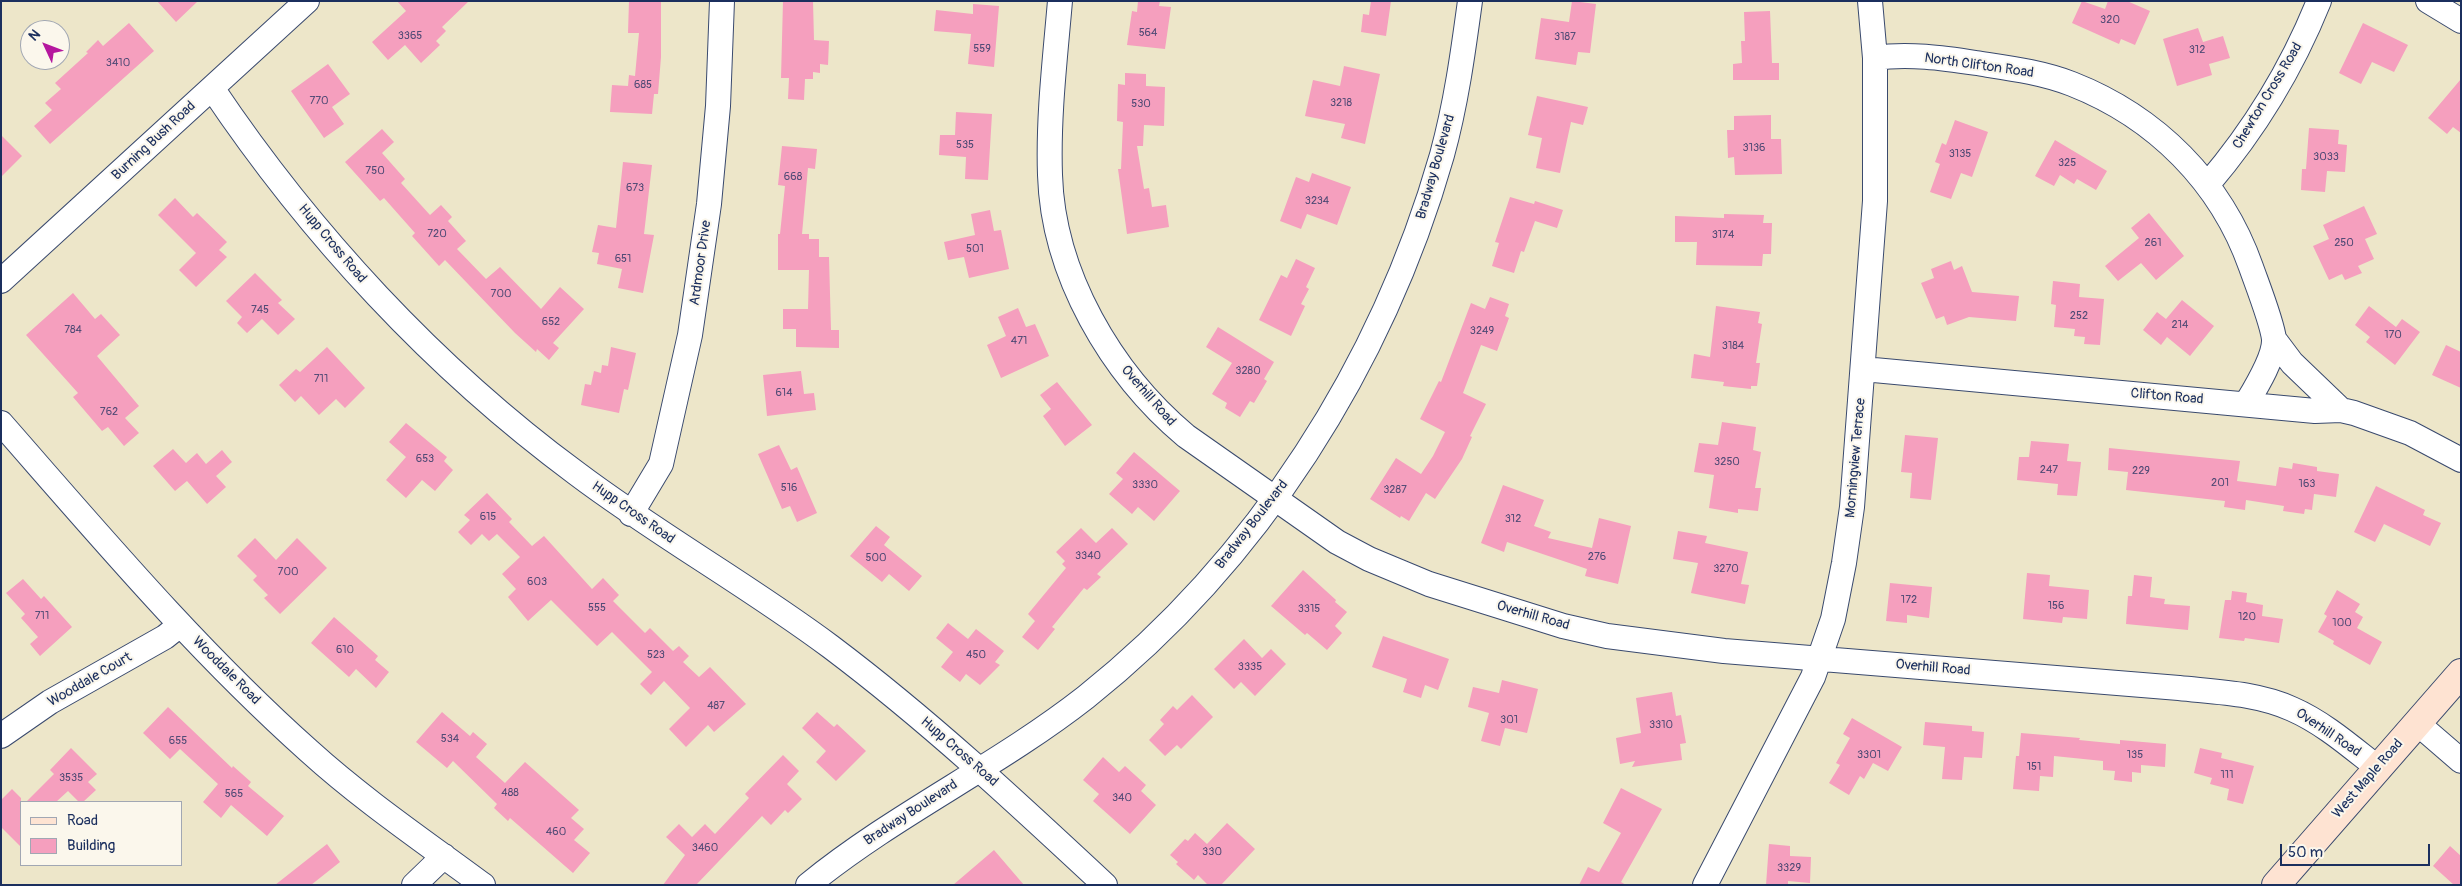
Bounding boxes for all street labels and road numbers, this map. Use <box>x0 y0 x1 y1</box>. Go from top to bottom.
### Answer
street label: Chewton Cross Road <box>2230 40 2306 152</box>
street label: North Clifton Road <box>1923 50 2035 82</box>
street label: Burning Bush Road <box>109 98 199 184</box>
street label: Bradway Boulevard <box>1413 113 1459 221</box>
street label: Hupp Cross Road <box>294 201 370 287</box>
street label: Ardmoor Drive <box>687 219 715 307</box>
street label: Overhill Road <box>1117 362 1179 430</box>
street label: Clifton Road <box>2130 385 2204 409</box>
street label: Morningview Terrace <box>1842 397 1870 519</box>
street label: Bradway Boulevard <box>1212 477 1292 573</box>
street label: Hupp Cross Road <box>588 478 678 548</box>
street label: Overhill Road <box>1495 598 1571 634</box>
street label: Wooddale Road <box>188 633 264 709</box>
street label: Wooddale Court <box>45 649 135 711</box>
street label: Overhill Road <box>1895 656 1971 680</box>
street label: Overhill Road <box>2292 705 2364 761</box>
street label: Hupp Cross Road <box>917 714 1001 790</box>
street label: West Maple Road <box>2329 736 2407 822</box>
street label: Bradway Boulevard <box>861 776 961 850</box>

